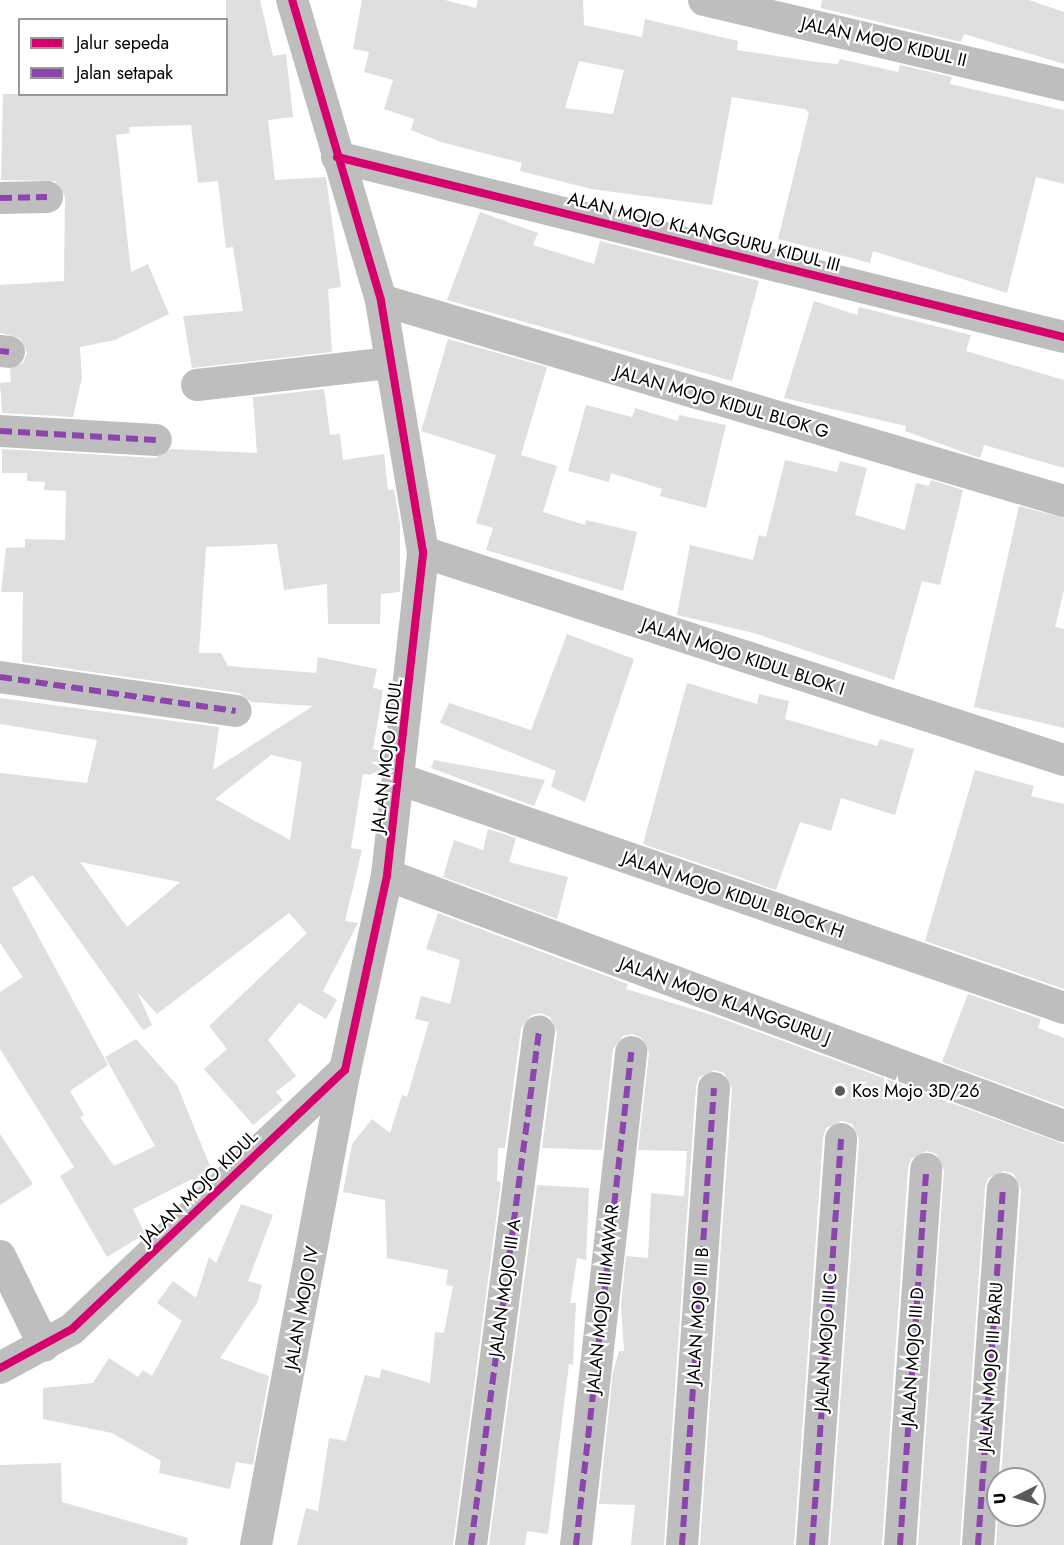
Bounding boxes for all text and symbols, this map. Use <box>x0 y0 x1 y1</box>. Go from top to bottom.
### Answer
street label: JALAN MOJO KIDUL II <box>799 12 969 72</box>
legend <box>18 18 228 96</box>
text: Jalur sepeda <box>76 30 169 56</box>
text: Jalan setapak <box>76 60 173 86</box>
street label: ALAN MOJO KLANGGURU KIDUL III <box>566 188 842 276</box>
street label: JALAN MOJO KIDUL BLOK G <box>612 361 832 443</box>
street label: JALAN MOJO KIDUL BLOK I <box>639 614 847 700</box>
street label: JALAN MOJO KIDUL <box>367 678 407 834</box>
street label: JALAN MOJO KIDUL BLOCK H <box>619 847 847 943</box>
street label: JALAN MOJO KLANGGURU J <box>616 953 834 1049</box>
place label: Kos Mojo 3D/26 <box>852 1080 980 1102</box>
marker: Kos Mojo 3D/26 <box>833 1084 847 1098</box>
street label: JALAN MOJO KIDUL <box>136 1126 262 1250</box>
street label: JALAN MOJO III MAWAR <box>582 1203 624 1395</box>
street label: JALAN MOJO III A <box>485 1218 525 1358</box>
street label: JALAN MOJO IV <box>281 1245 323 1371</box>
street label: JALAN MOJO III B <box>682 1247 714 1385</box>
street label: JALAN MOJO III C <box>810 1272 842 1412</box>
street label: JALAN MOJO III BARU <box>974 1281 1008 1453</box>
street label: JALAN MOJO III D <box>897 1287 929 1427</box>
north arrow <box>986 1467 1046 1527</box>
text: U <box>988 1492 1012 1505</box>

